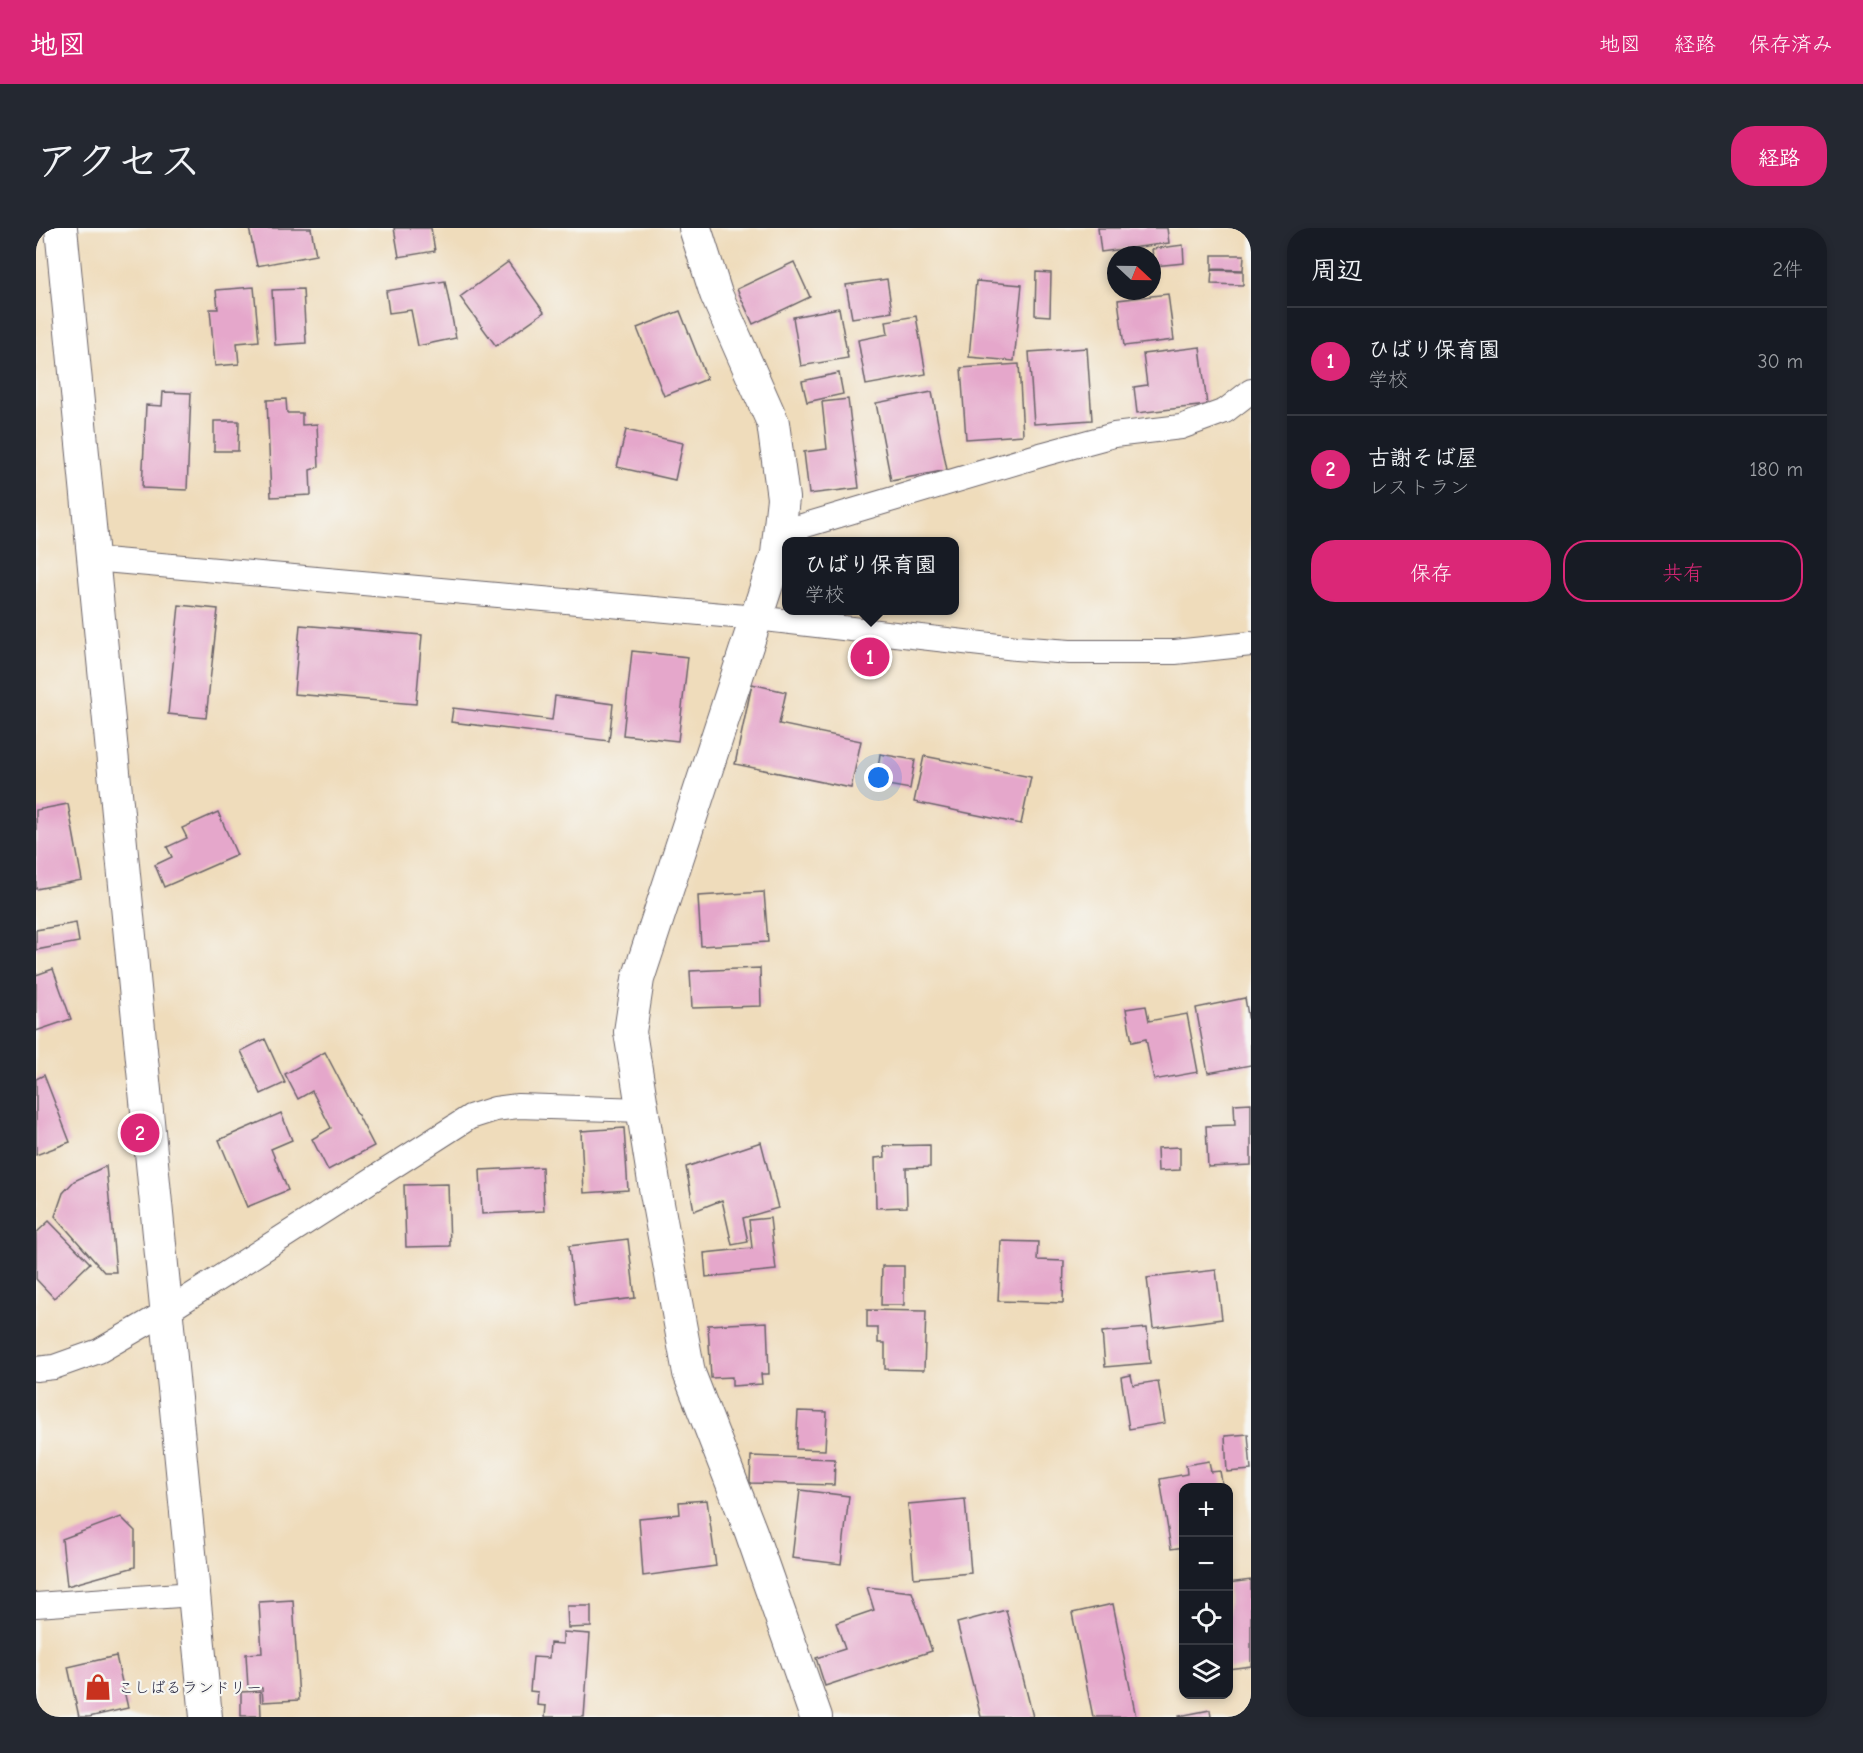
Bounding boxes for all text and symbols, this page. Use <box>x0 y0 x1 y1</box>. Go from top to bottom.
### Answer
text: 地図 <box>30 29 86 61</box>
text: 地図 <box>1599 32 1641 56</box>
text: 経路 <box>1674 32 1716 56</box>
text: 保存済み <box>1749 32 1833 56</box>
button: 経路 <box>1731 126 1827 186</box>
text: アクセス <box>36 137 201 186</box>
north arrow <box>1107 246 1161 300</box>
text: 周辺 <box>1311 256 1363 286</box>
text: 2件 <box>1773 258 1803 281</box>
text: ひばり保育園 <box>1368 337 1500 363</box>
text: 1 <box>1327 350 1334 373</box>
text: 30 m <box>1757 350 1803 373</box>
text: 学校 <box>1368 368 1408 391</box>
text: 古謝そば屋 <box>1368 445 1478 471</box>
text: 2 <box>1326 458 1335 481</box>
text: 180 m <box>1749 458 1803 481</box>
text: レストラン <box>1368 476 1470 499</box>
popup <box>782 537 959 615</box>
button: 保存 <box>1311 540 1551 602</box>
button: 共有 <box>1563 540 1803 602</box>
text: ひばり保育園 <box>804 552 937 578</box>
text: 学校 <box>804 583 844 606</box>
pin: 1 <box>850 634 890 680</box>
your location <box>864 763 893 792</box>
pin: 2 <box>120 1110 160 1156</box>
map controls <box>1179 1483 1233 1699</box>
button: + <box>1179 1483 1233 1537</box>
button: − <box>1179 1537 1233 1591</box>
button: locate <box>1179 1591 1233 1645</box>
button: layers <box>1179 1645 1233 1699</box>
shop icon: こしばるランドリー <box>83 1672 113 1702</box>
place label: こしばるランドリー <box>118 1679 262 1697</box>

